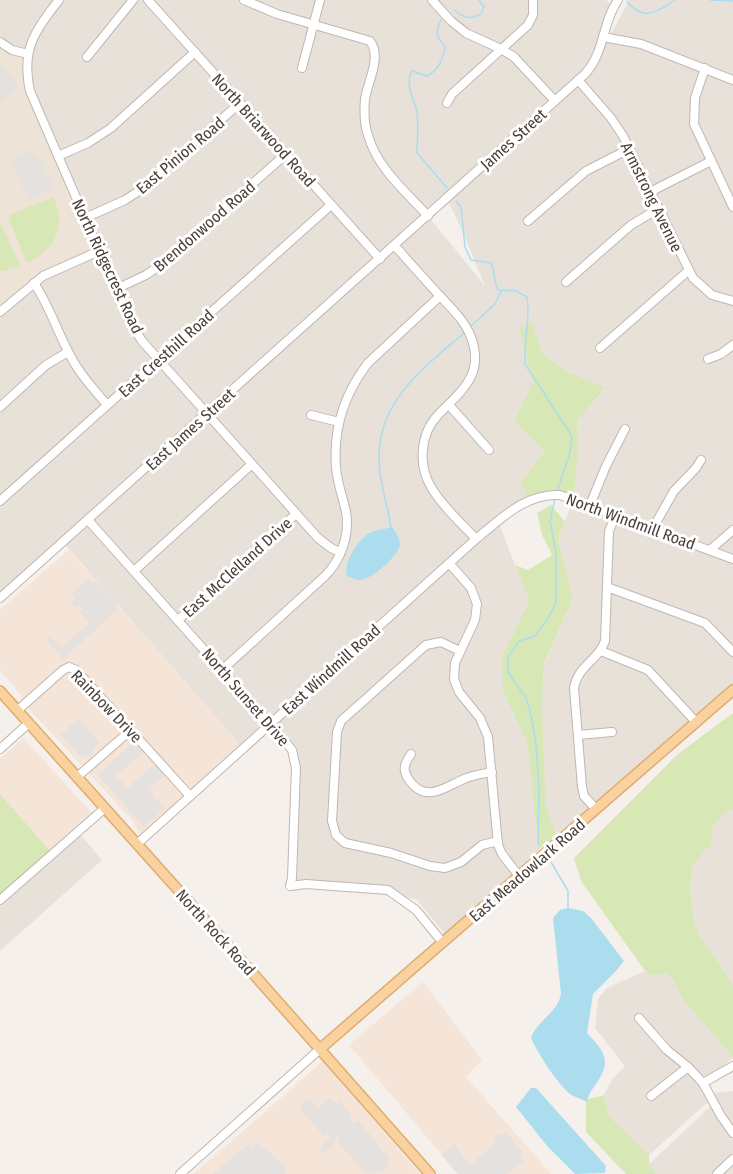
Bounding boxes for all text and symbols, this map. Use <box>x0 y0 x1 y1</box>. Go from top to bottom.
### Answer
street label: North Briarwood Road <box>208 70 319 191</box>
street label: James Street <box>476 104 551 174</box>
street label: East Pinion Road <box>132 113 228 198</box>
street label: Armstrong Avenue <box>617 139 686 255</box>
street label: Brendonwood Road <box>150 177 259 276</box>
street label: North Ridgecrest Road <box>68 196 147 337</box>
street label: East Cresthill Road <box>115 306 218 401</box>
street label: East James Street <box>142 384 239 474</box>
street label: North Windmill Road <box>564 489 698 554</box>
street label: East McClelland Drive <box>179 513 296 621</box>
street label: East Windmill Road <box>278 620 384 718</box>
street label: North Sunset Drive <box>198 644 293 750</box>
street label: Rainbow Drive <box>67 666 146 747</box>
street label: East Meadowlark Road <box>466 815 589 926</box>
street label: North Rock Road <box>172 885 259 979</box>

